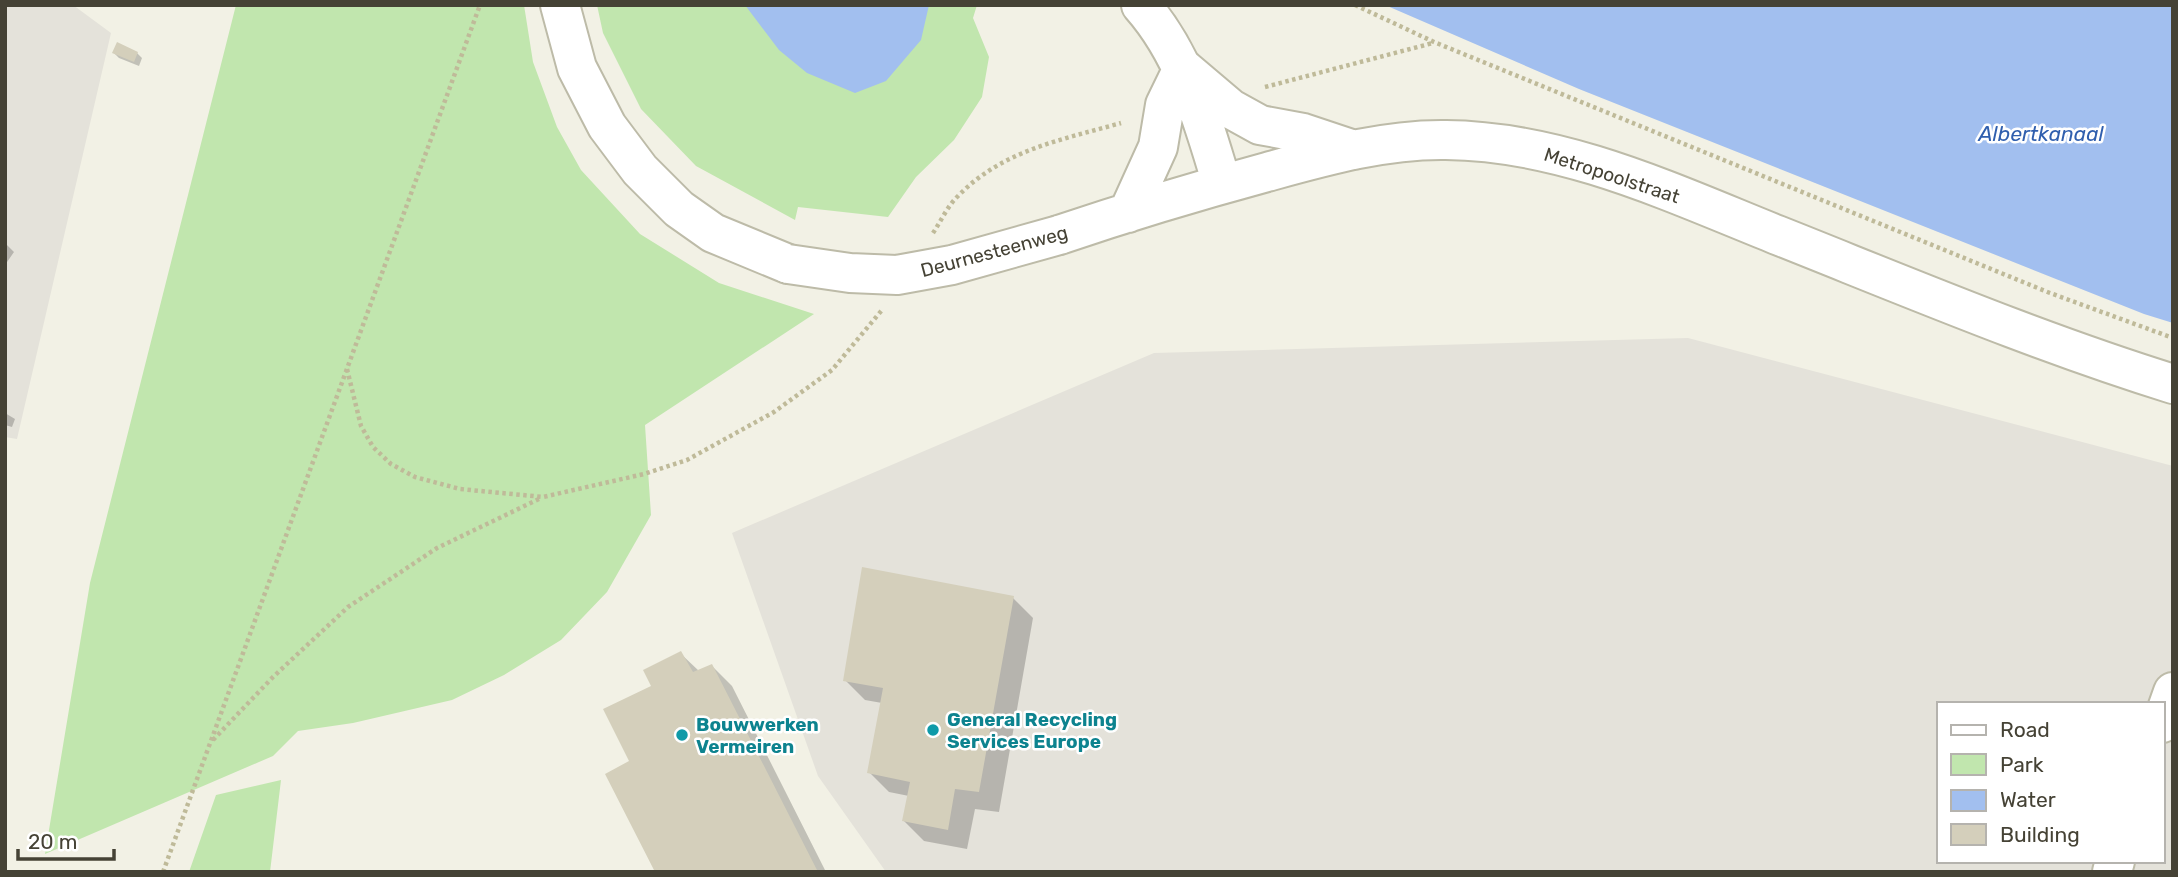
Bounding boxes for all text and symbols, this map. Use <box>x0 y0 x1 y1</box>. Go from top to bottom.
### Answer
water label: Albertkanaal <box>1977 121 2104 146</box>
street label: Metropoolstraat <box>1541 143 1683 208</box>
street label: Deurnesteenweg <box>918 221 1070 282</box>
legend <box>1937 702 2164 863</box>
place label: General Recycling Services Europe <box>947 708 1117 753</box>
place label: Bouwwerken Vermeiren <box>696 713 819 758</box>
text: Road <box>2000 717 2050 742</box>
marker: General Recycling Services Europe <box>925 722 941 738</box>
marker: Bouwwerken Vermeiren <box>674 727 690 743</box>
text: Park <box>2000 752 2044 777</box>
text: Water <box>2000 787 2056 812</box>
scale bar <box>18 818 114 862</box>
text: Building <box>2000 822 2080 847</box>
text: 20 m <box>28 829 77 854</box>

